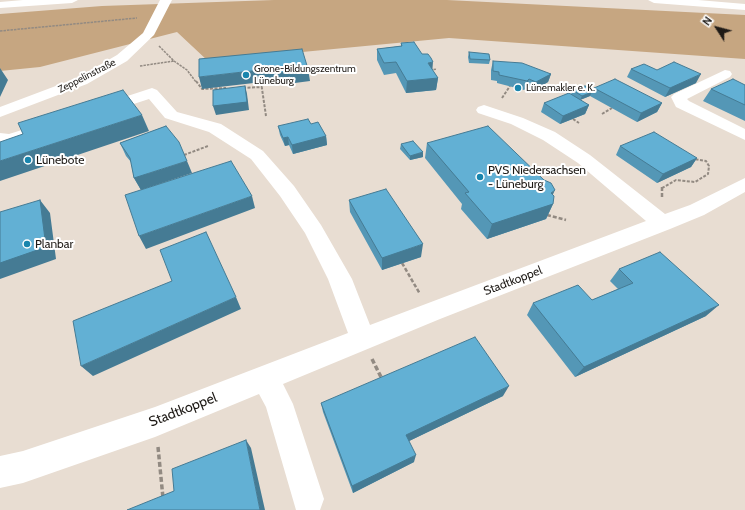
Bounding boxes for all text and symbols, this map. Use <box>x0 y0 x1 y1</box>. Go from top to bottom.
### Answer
north arrow <box>697 8 737 48</box>
text: N <box>699 14 715 28</box>
street label: Zeppelinstraße <box>56 56 118 96</box>
place label: Grone-Bildungszentrum Lüneburg <box>254 63 356 86</box>
marker: Grone-Bildungszentrum Lüneburg <box>241 70 251 80</box>
place label: Lünemakler e. K. <box>526 82 595 94</box>
marker: Lünemakler e. K. <box>513 83 523 93</box>
place label: Lünebote <box>36 153 84 167</box>
marker: Lünebote <box>23 155 33 165</box>
place label: PVS Niedersachsen - Lüneburg <box>488 163 586 191</box>
marker: PVS Niedersachsen - Lüneburg <box>475 172 485 182</box>
place label: Planbar <box>35 237 73 251</box>
marker: Planbar <box>22 239 32 249</box>
street label: Stadtkoppel <box>482 263 544 299</box>
street label: Stadtkoppel <box>147 389 219 431</box>

